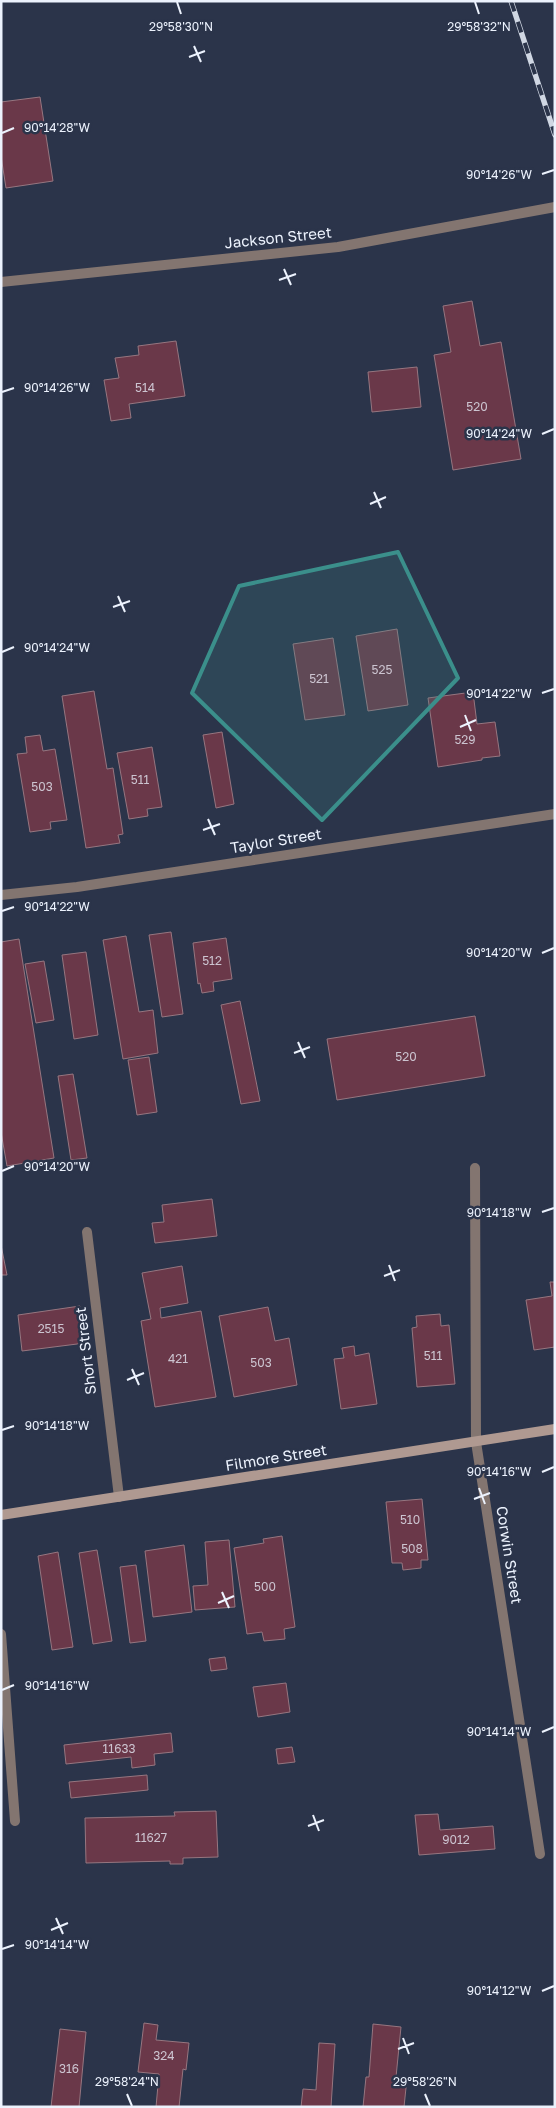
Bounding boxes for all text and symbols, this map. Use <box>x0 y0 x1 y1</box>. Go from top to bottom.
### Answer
text: 29°58'30"N <box>149 19 213 34</box>
text: 29°58'32"N <box>447 19 511 34</box>
text: 90°14'28"W <box>24 120 90 135</box>
text: 90°14'26"W <box>466 167 532 182</box>
street label: Jackson Street <box>223 222 332 252</box>
text: 90°14'26"W <box>24 380 90 395</box>
house number: 514 <box>135 380 155 395</box>
house number: 520 <box>466 399 488 414</box>
text: 90°14'24"W <box>466 426 532 441</box>
text: 90°14'24"W <box>24 640 90 655</box>
house number: 525 <box>372 662 392 677</box>
house number: 521 <box>309 671 329 686</box>
text: 90°14'22"W <box>466 686 532 701</box>
house number: 529 <box>454 732 476 747</box>
house number: 511 <box>131 772 149 787</box>
house number: 503 <box>31 779 53 794</box>
street label: Taylor Street <box>229 824 323 856</box>
text: 90°14'22"W <box>24 899 90 914</box>
text: 90°14'20"W <box>466 945 532 960</box>
house number: 512 <box>202 953 222 968</box>
house number: 520 <box>395 1049 417 1064</box>
text: 90°14'20"W <box>24 1159 90 1174</box>
text: 90°14'18"W <box>467 1205 532 1220</box>
street label: Short Street <box>71 1306 99 1396</box>
house number: 2515 <box>38 1321 64 1336</box>
house number: 511 <box>424 1348 442 1363</box>
house number: 421 <box>168 1351 188 1366</box>
house number: 503 <box>250 1355 272 1370</box>
text: 90°14'18"W <box>25 1418 90 1433</box>
street label: Filmore Street <box>224 1440 328 1474</box>
text: 90°14'16"W <box>467 1464 532 1479</box>
street label: Corwin Street <box>493 1505 527 1605</box>
house number: 510 <box>400 1512 420 1527</box>
house number: 508 <box>401 1541 423 1556</box>
house number: 500 <box>254 1579 276 1594</box>
text: 90°14'16"W <box>25 1678 90 1693</box>
text: 90°14'14"W <box>467 1724 532 1739</box>
house number: 11633 <box>103 1741 135 1756</box>
house number: 11627 <box>135 1830 167 1845</box>
house number: 9012 <box>442 1832 470 1847</box>
text: 90°14'14"W <box>25 1937 90 1952</box>
text: 90°14'12"W <box>467 1983 532 1998</box>
house number: 324 <box>153 2048 175 2063</box>
house number: 316 <box>59 2061 79 2076</box>
text: 29°58'24"N <box>95 2074 159 2089</box>
text: 29°58'26"N <box>393 2074 457 2089</box>

